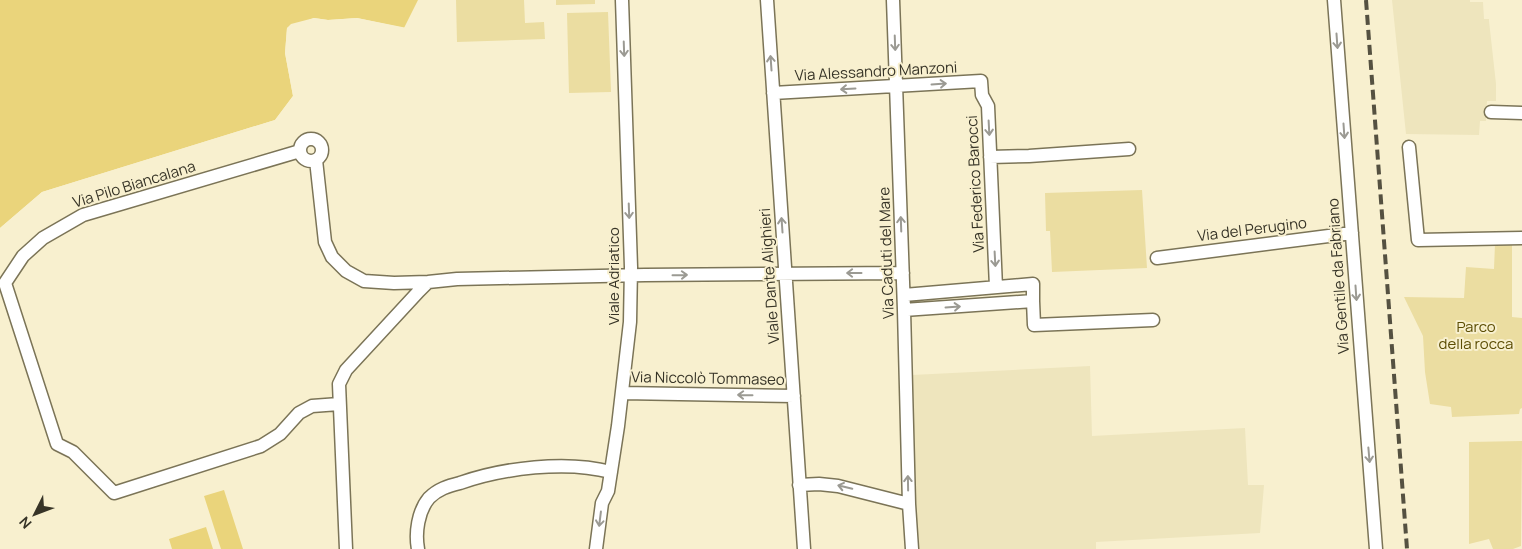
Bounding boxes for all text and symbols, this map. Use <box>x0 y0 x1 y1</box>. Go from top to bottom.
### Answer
one-way arrow <box>1333 33 1342 49</box>
one-way arrow <box>890 35 900 51</box>
one-way arrow <box>619 40 629 56</box>
one-way arrow <box>766 55 775 71</box>
street label: Via Alessandro Manzoni <box>794 56 958 86</box>
one-way arrow <box>931 79 947 89</box>
one-way arrow <box>840 85 856 94</box>
street label: Via Federico Barocci <box>961 115 989 253</box>
one-way arrow <box>984 120 994 136</box>
one-way arrow <box>1339 122 1349 138</box>
street label: Via Pilo Biancalana <box>70 155 198 213</box>
street label: Via Caduti del Mare <box>873 186 899 319</box>
street label: Via Gentile da Fabriano <box>1322 197 1354 355</box>
one-way arrow <box>624 202 634 219</box>
street label: Viale Dante Alighieri <box>754 207 784 345</box>
street label: Via del Perugino <box>1196 212 1308 246</box>
one-way arrow <box>897 216 906 232</box>
one-way arrow <box>778 217 787 233</box>
street label: Viale Adriatico <box>603 227 624 325</box>
one-way arrow <box>990 251 999 267</box>
one-way arrow <box>846 268 862 278</box>
one-way arrow <box>672 270 688 280</box>
one-way arrow <box>1351 284 1361 300</box>
one-way arrow <box>945 302 961 312</box>
park label: Parco della rocca <box>1439 316 1513 354</box>
street label: Via Niccolò Tommaseo <box>631 366 785 390</box>
one-way arrow <box>737 390 754 400</box>
one-way arrow <box>1364 446 1373 462</box>
one-way arrow <box>903 475 913 492</box>
one-way arrow <box>837 482 853 491</box>
north arrow <box>10 489 60 539</box>
one-way arrow <box>595 511 605 527</box>
text: N <box>15 513 35 533</box>

